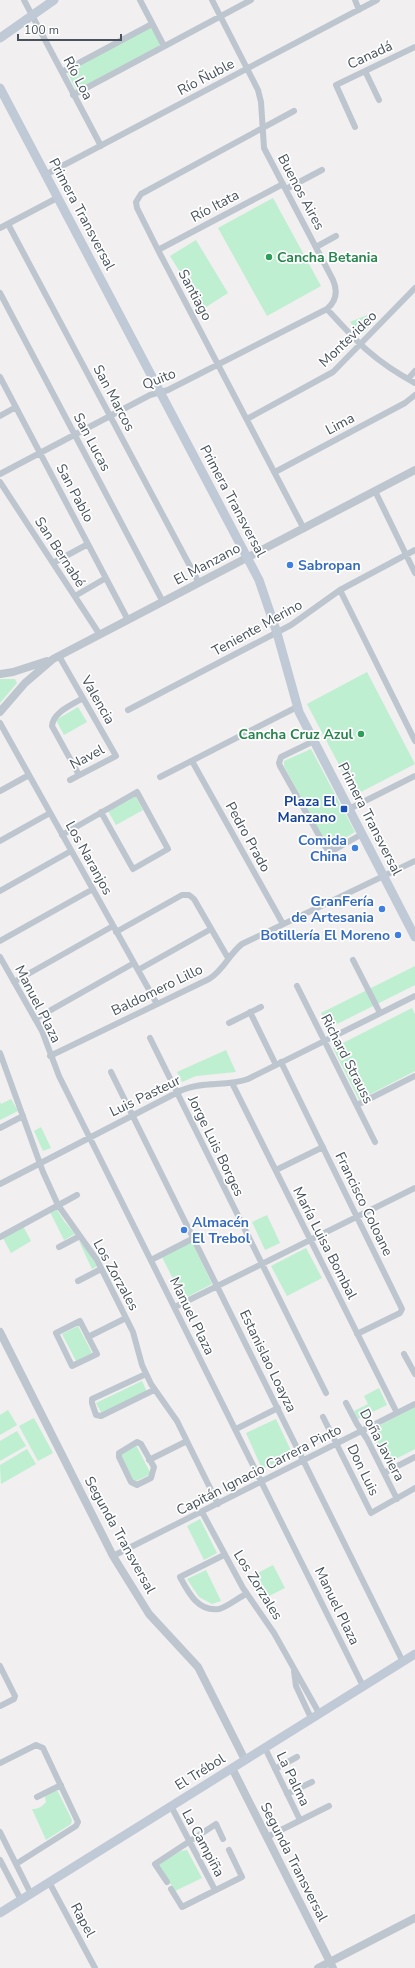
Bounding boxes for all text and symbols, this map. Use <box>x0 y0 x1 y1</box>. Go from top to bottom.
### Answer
scale bar <box>18 16 121 42</box>
text: 100 m <box>24 22 59 38</box>
street label: Canadá <box>344 36 396 74</box>
street label: Río Loa <box>59 53 97 103</box>
street label: Río Ñuble <box>174 54 238 100</box>
street label: Buenos Aires <box>273 151 329 234</box>
street label: Primera Transversal <box>44 155 120 274</box>
street label: Río Itata <box>187 185 243 227</box>
place label: Cancha Betania <box>277 248 378 267</box>
marker: Cancha Betania <box>264 252 274 262</box>
street label: Santiago <box>174 266 217 324</box>
street label: Montevideo <box>315 306 381 371</box>
street label: San Marcos <box>89 361 140 435</box>
street label: Quito <box>139 364 179 394</box>
street label: Lima <box>322 409 358 439</box>
street label: San Lucas <box>69 410 115 475</box>
street label: Primera Transversal <box>195 442 271 561</box>
street label: San Pablo <box>52 460 98 526</box>
street label: San Bernabé <box>30 513 90 591</box>
street label: El Manzano <box>170 538 244 589</box>
place label: Sabropan <box>298 556 361 575</box>
marker: Sabropan <box>285 560 295 570</box>
street label: Teniente Merino <box>208 595 306 661</box>
street label: Valencia <box>76 671 119 728</box>
place label: Cancha Cruz Azul <box>239 725 354 744</box>
marker: Cancha Cruz Azul <box>356 729 366 739</box>
street label: Navel <box>66 740 108 774</box>
street label: Primera Transversal <box>333 759 407 880</box>
place label: Plaza El Manzano <box>278 792 337 827</box>
street label: Pedro Prado <box>221 799 275 876</box>
marker: Plaza El Manzano <box>339 804 349 814</box>
street label: Los Naranjos <box>61 818 117 899</box>
place label: Comida China <box>298 831 347 866</box>
marker: Comida China <box>350 843 360 853</box>
place label: GranFería de Artesania <box>291 892 374 927</box>
marker: GranFería de Artesania <box>377 904 387 914</box>
place label: Botillería El Moreno <box>260 926 390 945</box>
marker: Botillería El Moreno <box>393 930 403 940</box>
street label: Baldomero Lillo <box>108 960 206 1020</box>
street label: Manuel Plaza <box>10 962 66 1046</box>
street label: Richard Strauss <box>316 1011 378 1107</box>
street label: Luis Pasteur <box>106 1071 184 1121</box>
street label: Jorge Luis Borges <box>183 1092 249 1200</box>
street label: Francisco Coloane <box>331 1149 397 1259</box>
street label: María Luisa Bombal <box>288 1183 362 1303</box>
place label: Almacén El Trebol <box>192 1213 251 1248</box>
marker: Almacén El Trebol <box>179 1225 189 1235</box>
street label: Los Zorzales <box>89 1236 143 1314</box>
street label: Manuel Plaza <box>165 1274 219 1358</box>
street label: Estanislao Loayza <box>235 1307 301 1415</box>
street label: Doña Javiera <box>355 1406 409 1484</box>
street label: Capitán Ignacio Carrera Pinto <box>173 1420 345 1520</box>
street label: Don Luis <box>342 1441 384 1499</box>
street label: Segunda Transversal <box>80 1473 161 1598</box>
street label: Los Zorzales <box>229 1547 287 1624</box>
street label: Manuel Plaza <box>310 1564 364 1648</box>
street label: El Trébol <box>171 1749 229 1795</box>
street label: La Palma <box>272 1749 314 1809</box>
street label: Segunda Transversal <box>256 1799 333 1926</box>
street label: La Campiña <box>177 1806 229 1880</box>
street label: Rapel <box>66 1899 100 1941</box>

